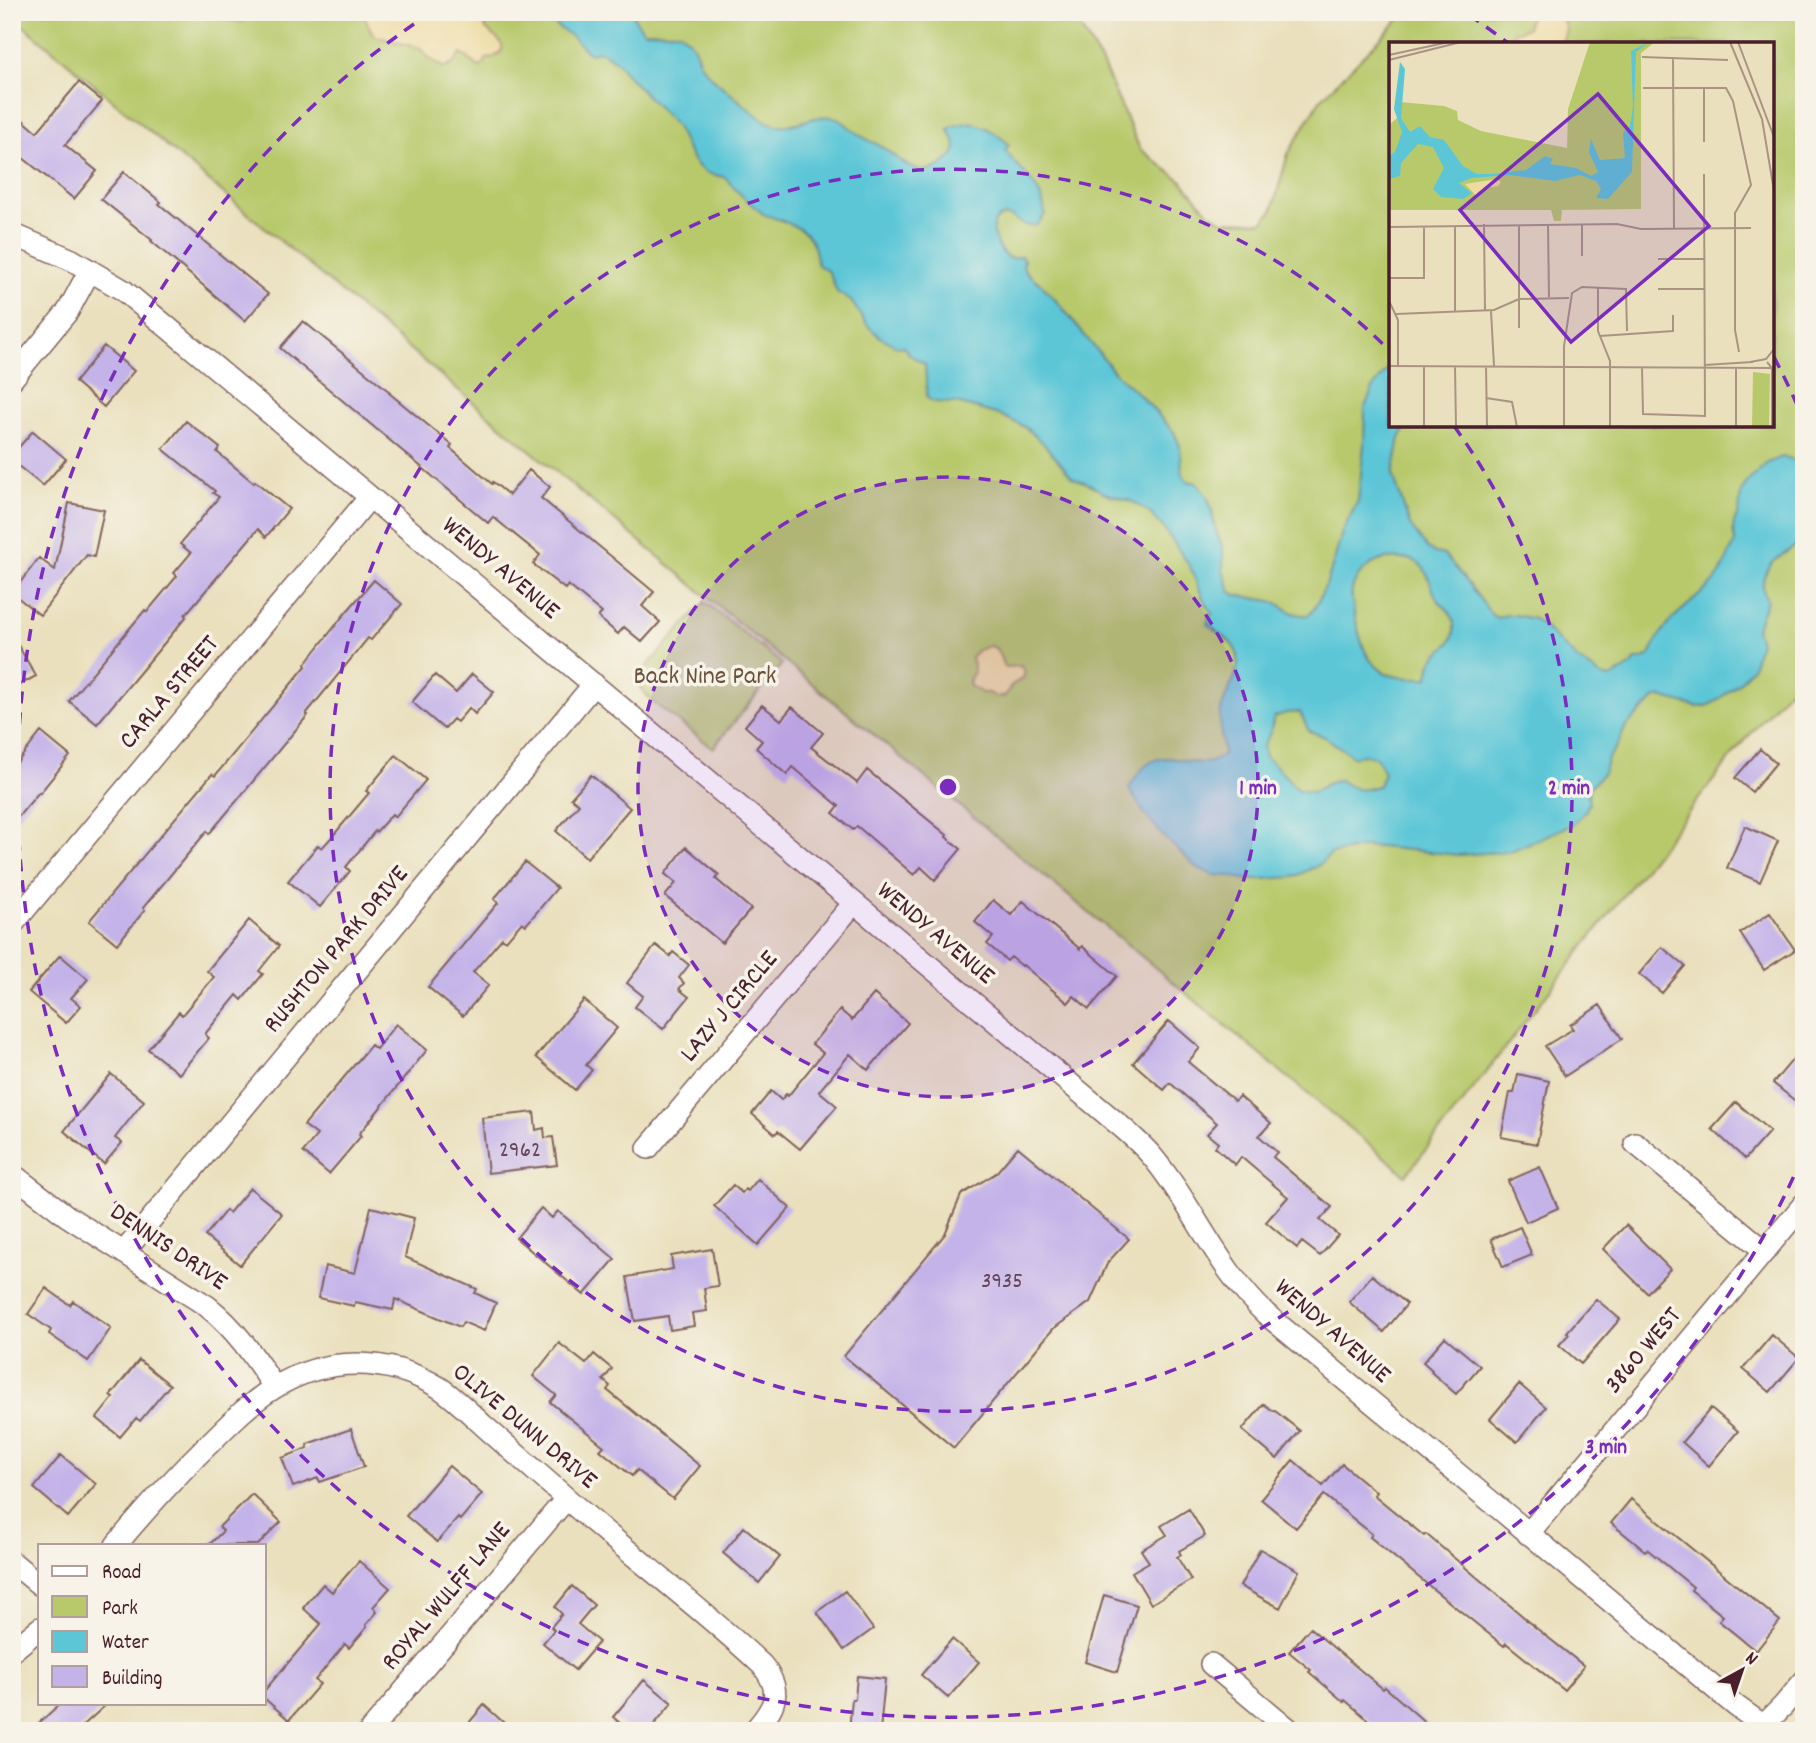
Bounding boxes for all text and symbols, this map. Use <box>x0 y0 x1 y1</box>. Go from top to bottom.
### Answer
inset map <box>1389 42 1774 427</box>
street label: WENDY AVENUE <box>433 508 567 630</box>
street label: CARLA STREET <box>111 627 229 758</box>
park label: Back Nine Park <box>634 659 776 696</box>
centre of rings <box>936 775 960 799</box>
text: 1 min <box>1239 775 1277 805</box>
text: 2 min <box>1548 775 1590 805</box>
street label: RUSHTON PARK DRIVE <box>256 858 419 1042</box>
street label: WENDY AVENUE <box>868 873 1002 995</box>
street label: LAZY J CIRCLE <box>672 943 788 1071</box>
house number: 2962 <box>499 1135 541 1168</box>
street label: DENNIS DRIVE <box>102 1195 234 1301</box>
house number: 3935 <box>981 1266 1023 1299</box>
street label: WENDY AVENUE <box>1265 1271 1399 1393</box>
street label: 3860 WEST <box>1597 1299 1692 1403</box>
street label: OLIVE DUNN DRIVE <box>443 1355 605 1499</box>
text: 3 min <box>1585 1434 1627 1464</box>
street label: ROYAL WULFF LANE <box>373 1514 521 1680</box>
legend <box>38 1544 266 1704</box>
text: Road <box>102 1559 141 1589</box>
text: Park <box>102 1595 138 1625</box>
text: Water <box>102 1629 149 1659</box>
north arrow <box>1708 1634 1778 1704</box>
text: N <box>1738 1646 1763 1673</box>
text: Building <box>102 1665 162 1695</box>

